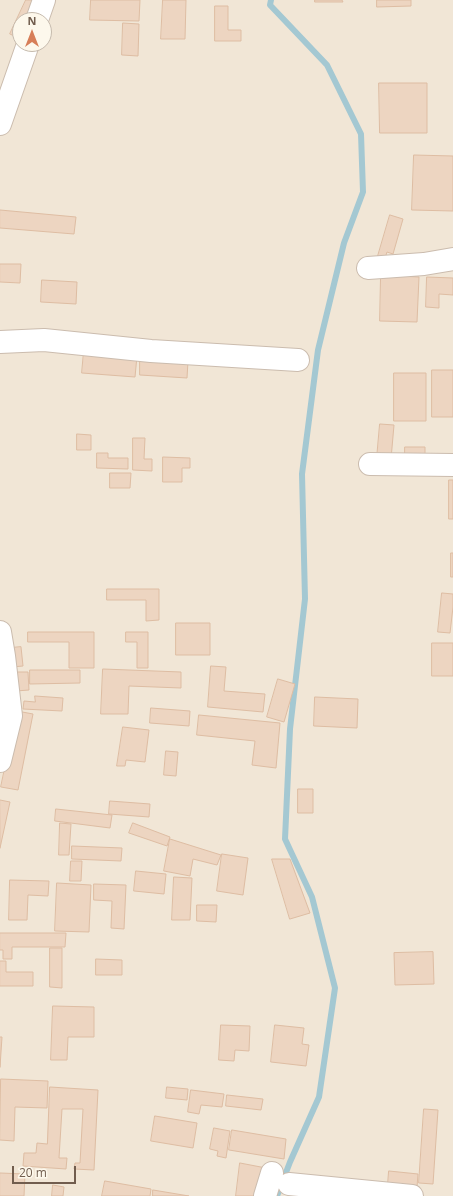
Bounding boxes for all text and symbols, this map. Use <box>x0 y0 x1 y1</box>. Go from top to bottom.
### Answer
north arrow <box>12 12 52 52</box>
text: N <box>28 13 36 28</box>
scale bar <box>14 1158 78 1184</box>
text: 20 m <box>19 1164 47 1181</box>

